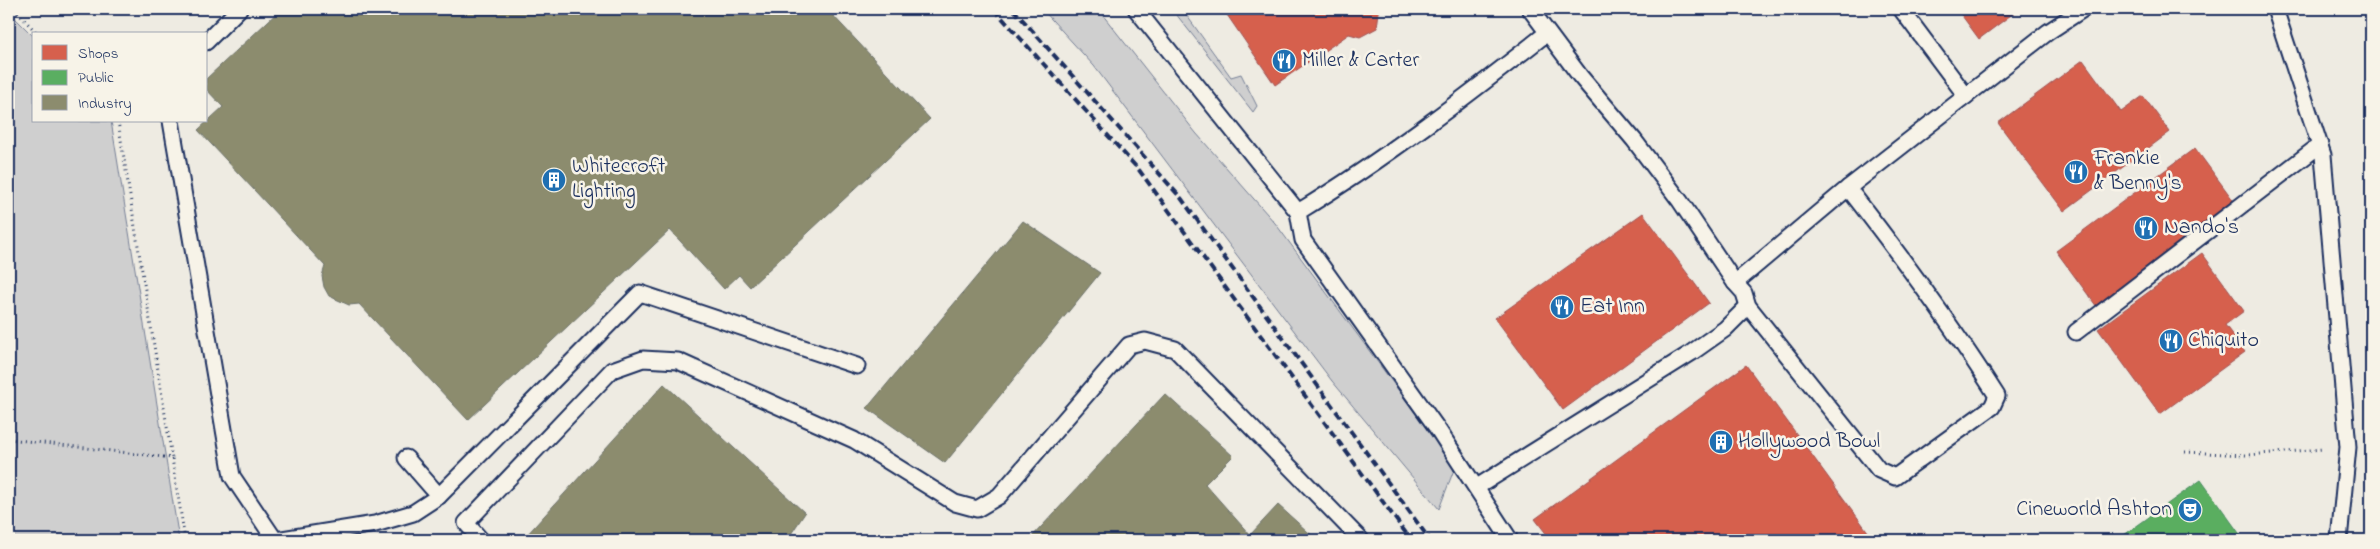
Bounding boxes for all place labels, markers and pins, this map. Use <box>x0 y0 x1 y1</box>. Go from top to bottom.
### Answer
place label: Miller & Carter <box>1302 45 1419 77</box>
restaurant icon: Miller & Carter <box>1271 48 1297 74</box>
place label: Frankie & Benny's <box>2093 143 2182 201</box>
place label: Whitecroft Lighting <box>572 151 666 209</box>
restaurant icon: Frankie & Benny's <box>2063 159 2089 185</box>
building icon: Whitecroft Lighting <box>541 167 567 193</box>
place label: Nando's <box>2164 212 2239 244</box>
restaurant icon: Nando's <box>2133 215 2159 241</box>
place label: Eat Inn <box>1580 291 1645 323</box>
restaurant icon: Eat Inn <box>1549 294 1575 320</box>
place label: Chiquito <box>2188 325 2259 357</box>
restaurant icon: Chiquito <box>2158 328 2184 354</box>
place label: Hollywood Bowl <box>1738 426 1880 459</box>
building icon: Hollywood Bowl <box>1708 429 1734 455</box>
place label: Cineworld Ashton <box>2016 494 2172 526</box>
theatre icon: Cineworld Ashton <box>2177 497 2203 523</box>

